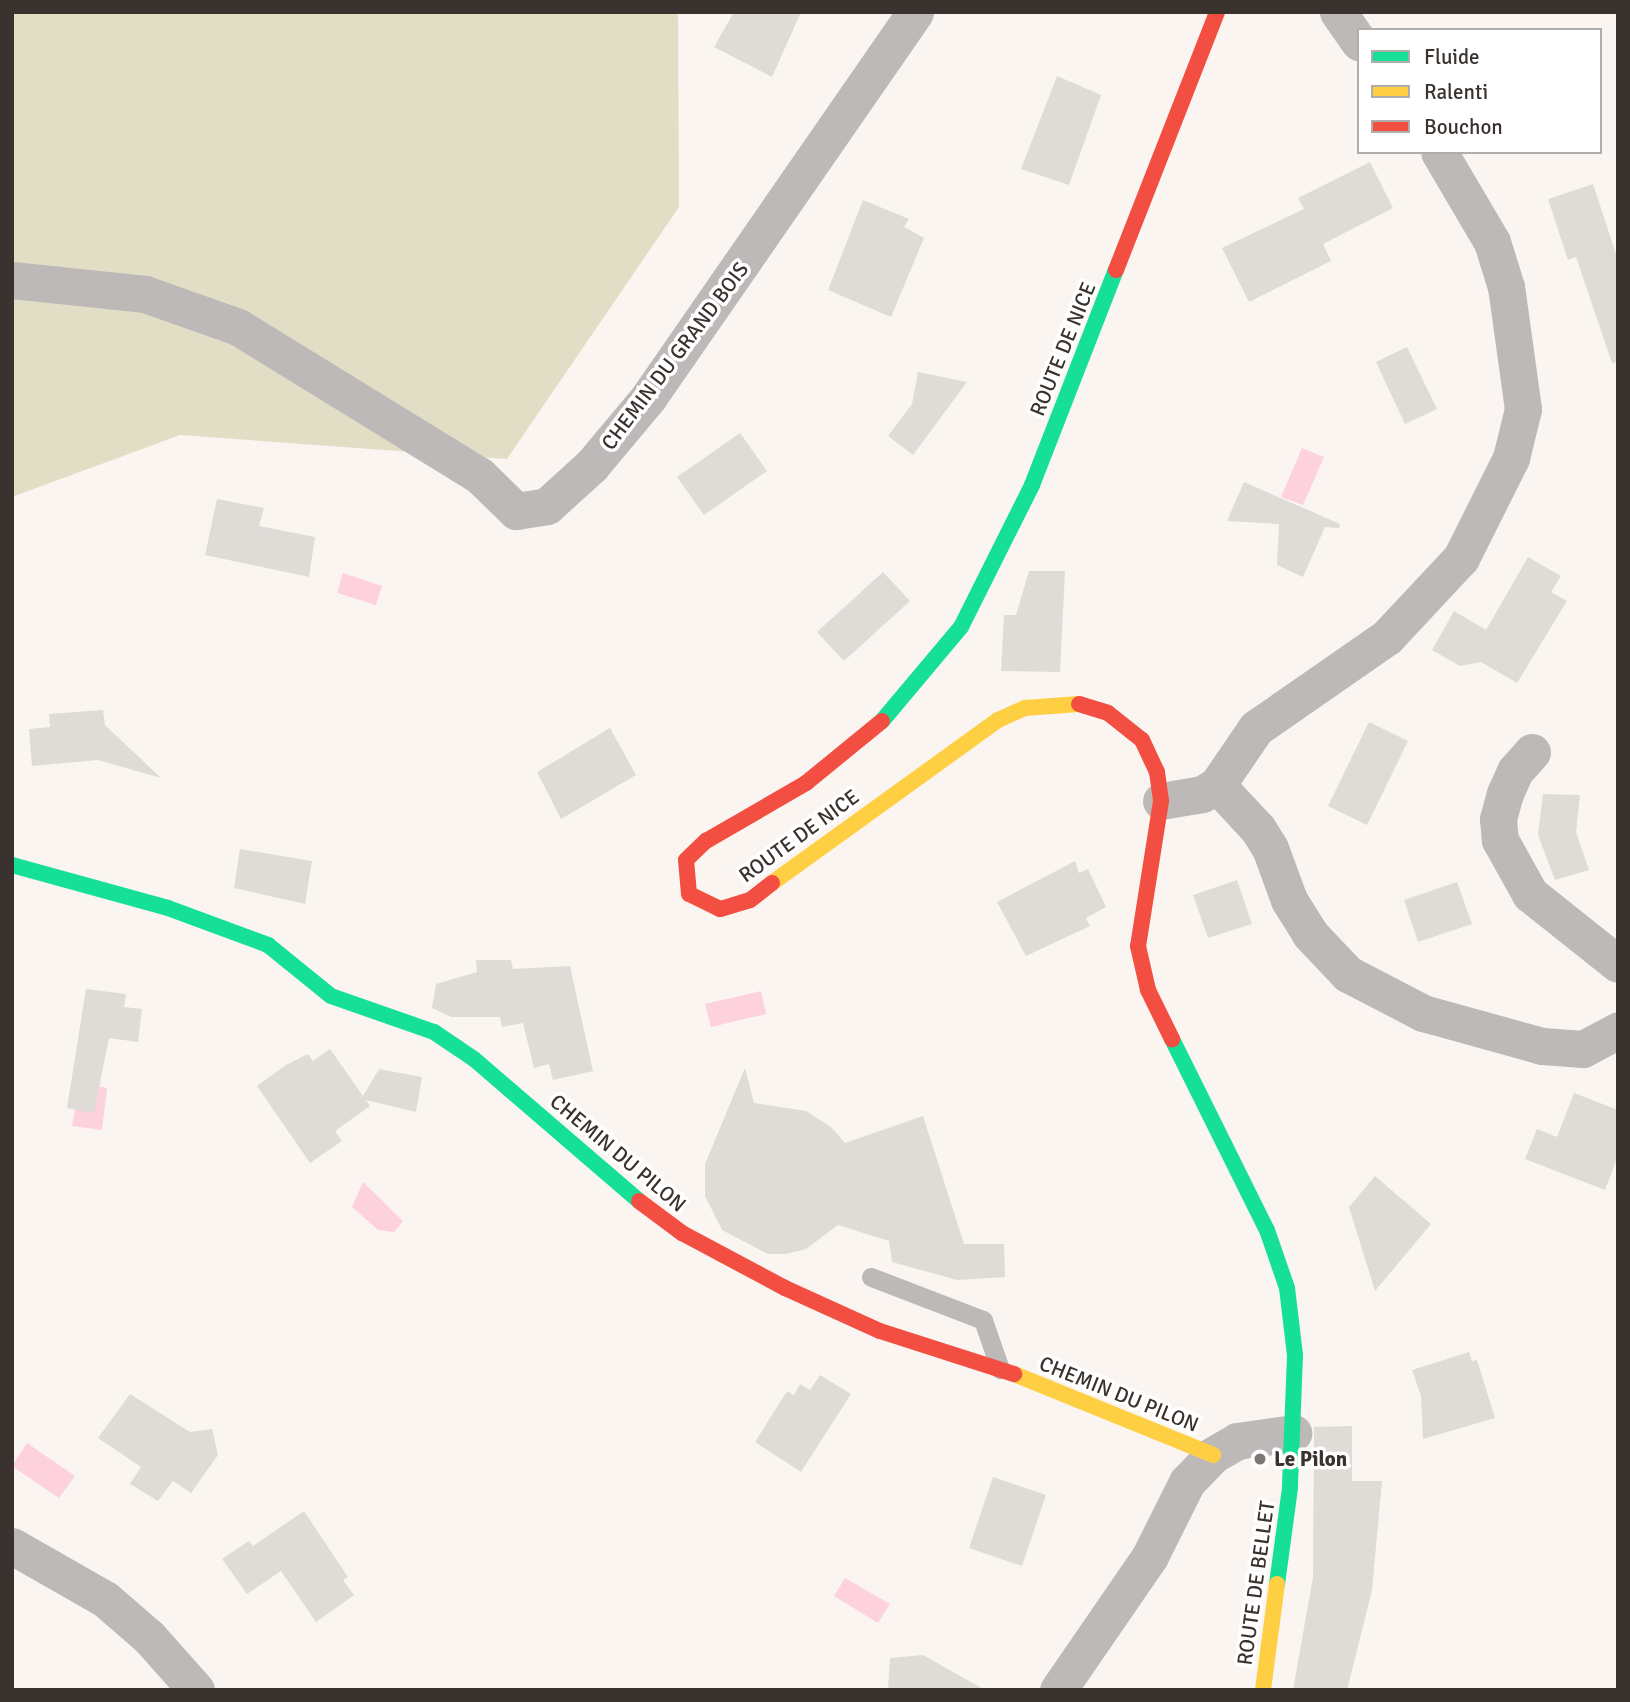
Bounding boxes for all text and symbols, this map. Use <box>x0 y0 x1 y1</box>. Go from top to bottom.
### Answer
legend <box>1357 28 1602 154</box>
text: Fluide <box>1424 44 1480 70</box>
text: Ralenti <box>1424 79 1488 105</box>
text: Bouchon <box>1424 114 1503 140</box>
street label: CHEMIN DU GRAND BOIS <box>596 257 754 455</box>
street label: ROUTE DE NICE <box>1025 278 1101 420</box>
street label: ROUTE DE NICE <box>734 784 864 888</box>
street label: CHEMIN DU PILON <box>545 1089 691 1217</box>
street label: CHEMIN DU PILON <box>1036 1351 1202 1437</box>
place label: Le Pilon <box>1274 1446 1347 1472</box>
marker: Le Pilon <box>1252 1451 1268 1467</box>
street label: ROUTE DE BELLET <box>1232 1499 1280 1667</box>

